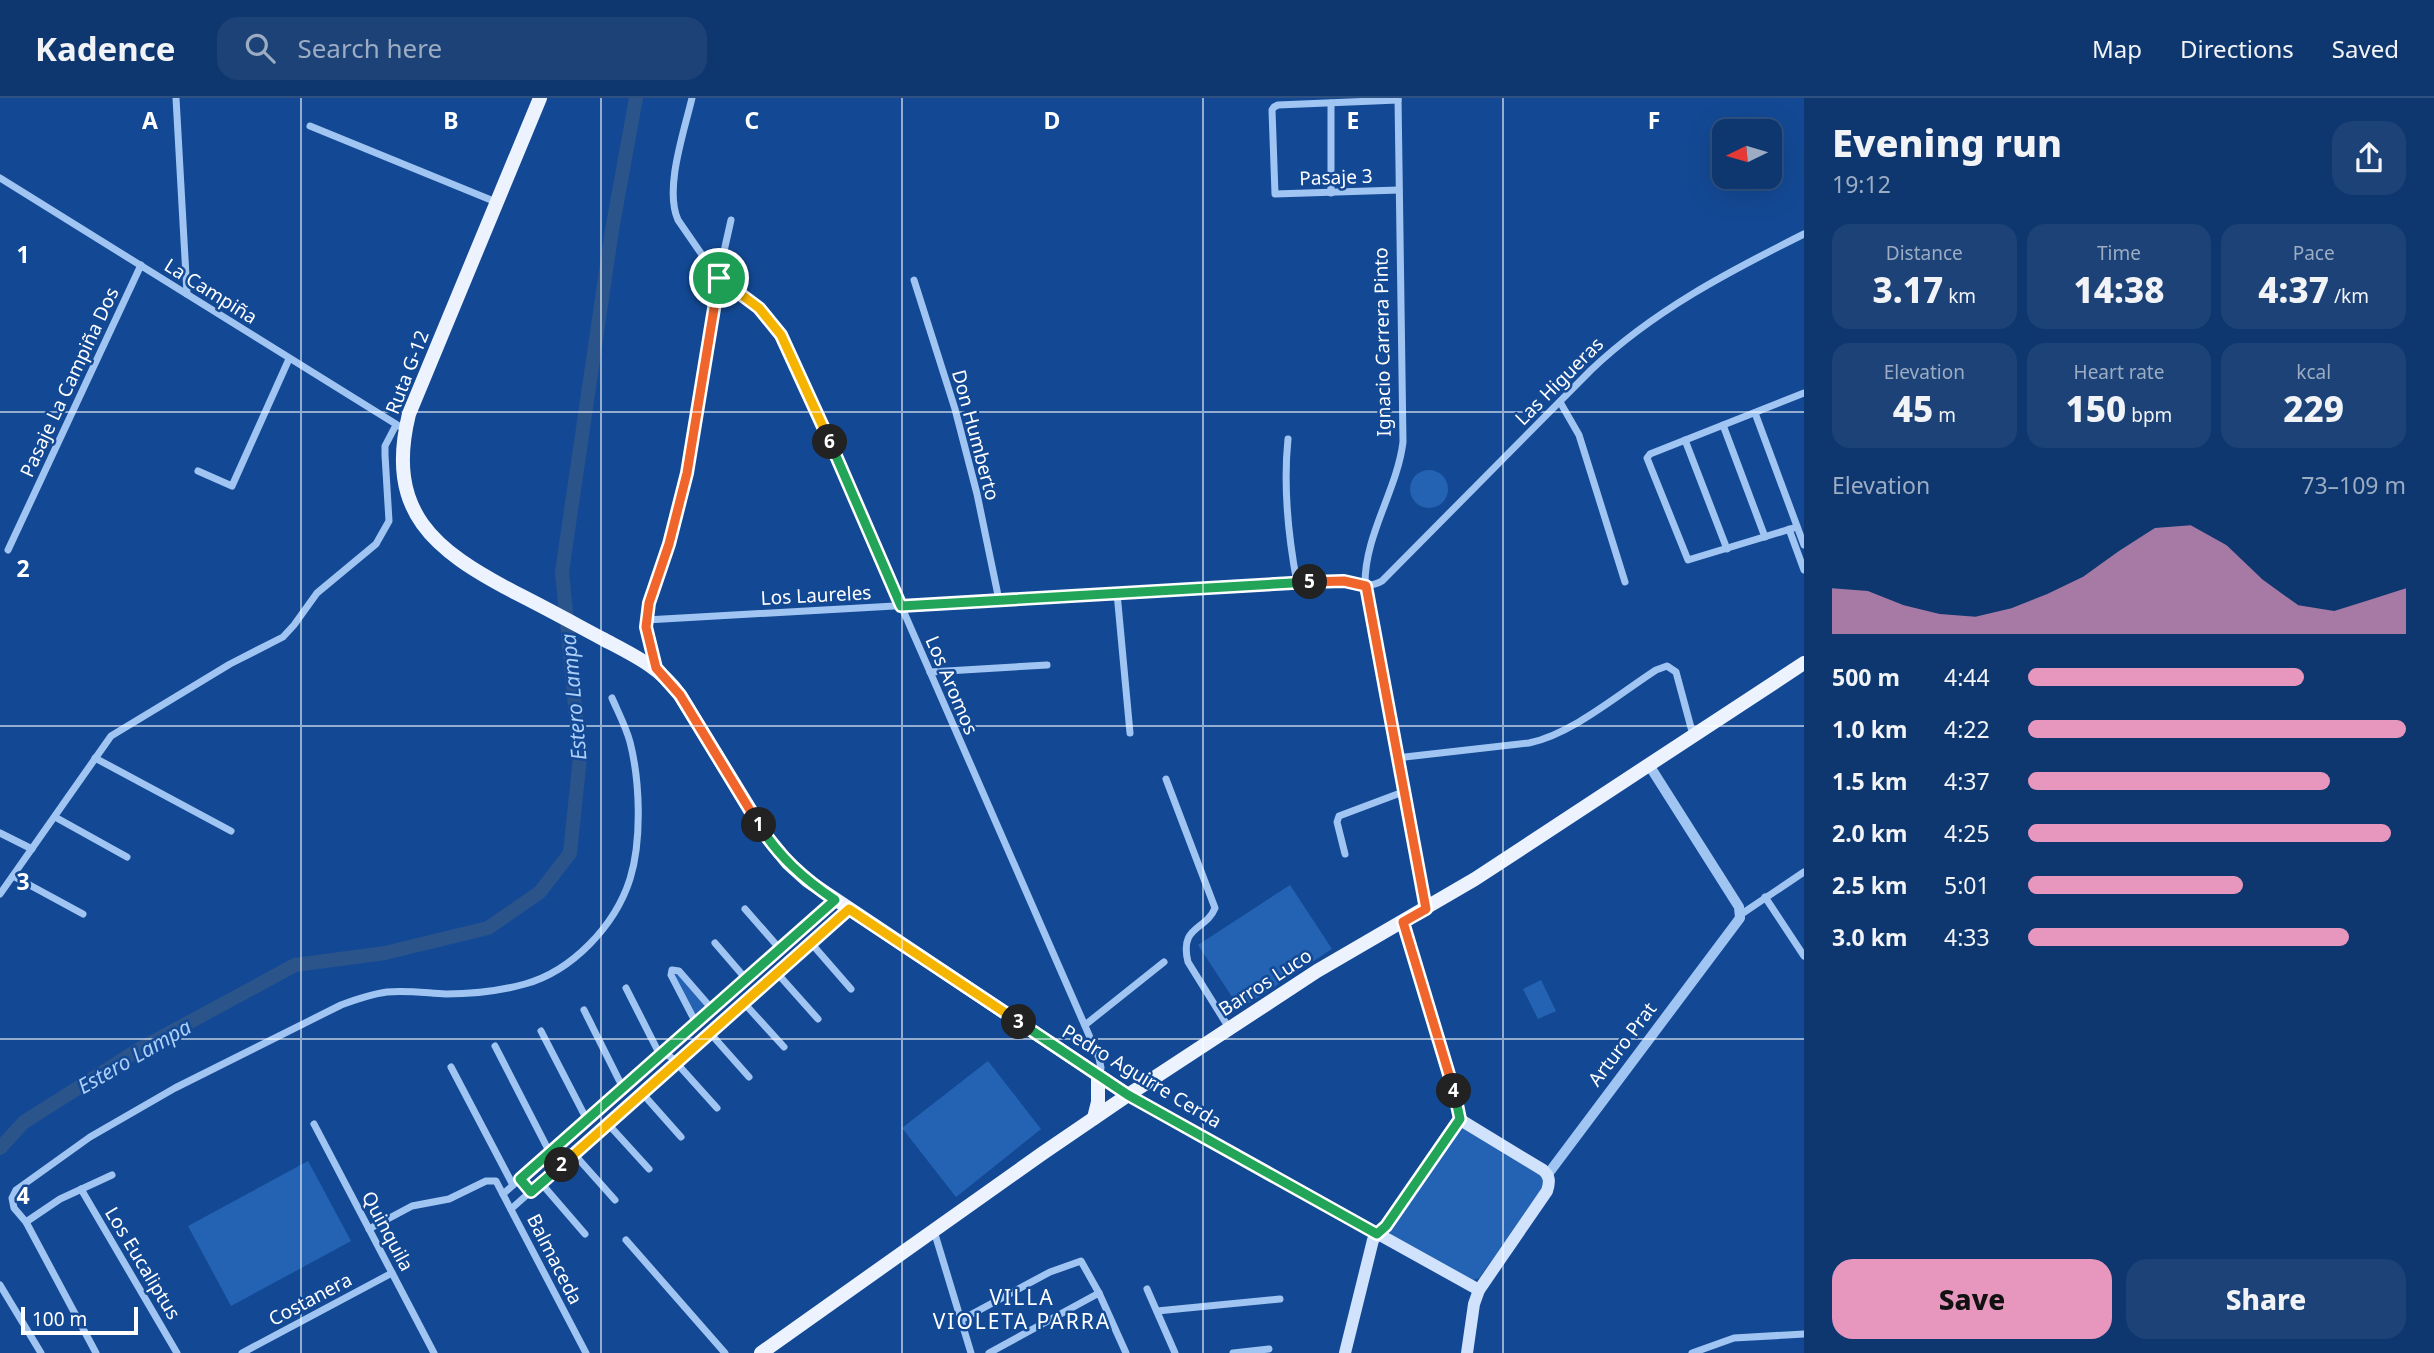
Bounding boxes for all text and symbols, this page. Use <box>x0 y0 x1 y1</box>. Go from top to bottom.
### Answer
search box <box>217 17 707 80</box>
text: Kadence <box>35 26 175 71</box>
icon: search <box>241 29 279 67</box>
text: Search here <box>297 30 442 66</box>
text: Map <box>2092 32 2142 65</box>
text: Directions <box>2180 32 2294 65</box>
text: Saved <box>2332 32 2399 65</box>
text: A <box>142 104 158 136</box>
text: B <box>443 104 459 136</box>
text: C <box>745 104 760 136</box>
text: D <box>1044 104 1060 136</box>
text: E <box>1347 104 1359 136</box>
text: F <box>1648 104 1660 136</box>
text: Evening run <box>1832 116 2062 168</box>
north arrow <box>1712 119 1782 189</box>
map controls <box>1712 119 1782 189</box>
button: share <box>2332 121 2406 195</box>
street label: Pasaje 3 <box>1299 163 1373 191</box>
text: 19:12 <box>1832 168 1891 200</box>
text: 1 <box>16 238 30 270</box>
text: Distance <box>1886 240 1963 266</box>
text: Time <box>2097 240 2141 266</box>
text: Pace <box>2293 240 2335 266</box>
street label: Ignacio Carrera Pinto <box>1367 247 1397 437</box>
pin <box>689 248 749 308</box>
street label: La Campiña <box>160 252 262 330</box>
icon: arrive <box>700 259 738 297</box>
text: 3.17 <box>1873 266 1943 313</box>
text: 14:38 <box>2074 266 2164 313</box>
text: 4:37 <box>2258 266 2329 313</box>
street label: Pasaje La Campiña Dos <box>14 283 124 481</box>
text: km <box>1943 283 1976 309</box>
text: /km <box>2329 283 2369 309</box>
street label: Ruta G-12 <box>379 326 435 418</box>
street label: Las Higueras <box>1509 331 1609 431</box>
text: Elevation <box>1884 359 1965 385</box>
text: Heart rate <box>2074 359 2164 385</box>
text: kcal <box>2296 359 2331 385</box>
street label: Don Humberto <box>946 367 1006 503</box>
text: 45 <box>1893 385 1933 432</box>
text: 150 <box>2066 385 2126 432</box>
text: 229 <box>2283 385 2344 432</box>
text: m <box>1933 402 1956 428</box>
text: bpm <box>2126 402 2172 428</box>
pin: 6 <box>812 424 848 460</box>
text: 6 <box>824 428 835 454</box>
text: Elevation <box>1832 469 1930 501</box>
text: 73–109 m <box>2301 469 2406 501</box>
text: 2 <box>16 552 30 584</box>
pin: 5 <box>1292 564 1328 600</box>
text: 5 <box>1304 568 1315 594</box>
street label: Los Laureles <box>760 579 872 611</box>
water label: Estero Lampa <box>554 632 592 761</box>
street label: Los Aromos <box>920 632 984 738</box>
text: 500 m <box>1832 661 1900 693</box>
text: 4:44 <box>1944 661 1990 693</box>
text: 1.0 km <box>1832 713 1907 745</box>
text: 4:22 <box>1944 713 1990 745</box>
text: 1.5 km <box>1832 765 1907 797</box>
text: 4:37 <box>1944 765 1990 797</box>
pin: 1 <box>742 808 776 842</box>
text: 1 <box>753 811 764 837</box>
text: 2.0 km <box>1832 817 1907 849</box>
text: 4:25 <box>1944 817 1990 849</box>
text: 3 <box>16 865 30 897</box>
text: 2.5 km <box>1832 869 1907 901</box>
text: 5:01 <box>1944 869 1990 901</box>
text: 3.0 km <box>1832 921 1907 953</box>
text: 4:33 <box>1944 921 1990 953</box>
street label: Barros Luco <box>1213 942 1317 1022</box>
street label: Arturo Prat <box>1582 997 1662 1091</box>
pin: 3 <box>1002 1004 1036 1040</box>
text: 3 <box>1013 1008 1024 1034</box>
water label: Estero Lampa <box>72 1012 196 1100</box>
street label: Pedro Aguirre Cerda <box>1057 1018 1227 1134</box>
pin: 4 <box>1436 1074 1472 1108</box>
text: 4 <box>1448 1077 1459 1103</box>
pin: 2 <box>544 1148 580 1182</box>
text: 2 <box>556 1151 567 1177</box>
text: 4 <box>16 1179 30 1211</box>
street label: Quinquila <box>356 1186 420 1276</box>
street label: Los Eucaliptus <box>99 1202 187 1324</box>
street label: Balmaceda <box>521 1209 589 1309</box>
button: Save <box>1832 1259 2112 1339</box>
button: Share <box>2126 1259 2406 1339</box>
street label: Costanera <box>264 1266 356 1332</box>
district label: VILLA VIOLETA PARRA <box>933 1283 1111 1335</box>
scale bar <box>21 1304 138 1336</box>
text: 100 m <box>32 1306 87 1332</box>

